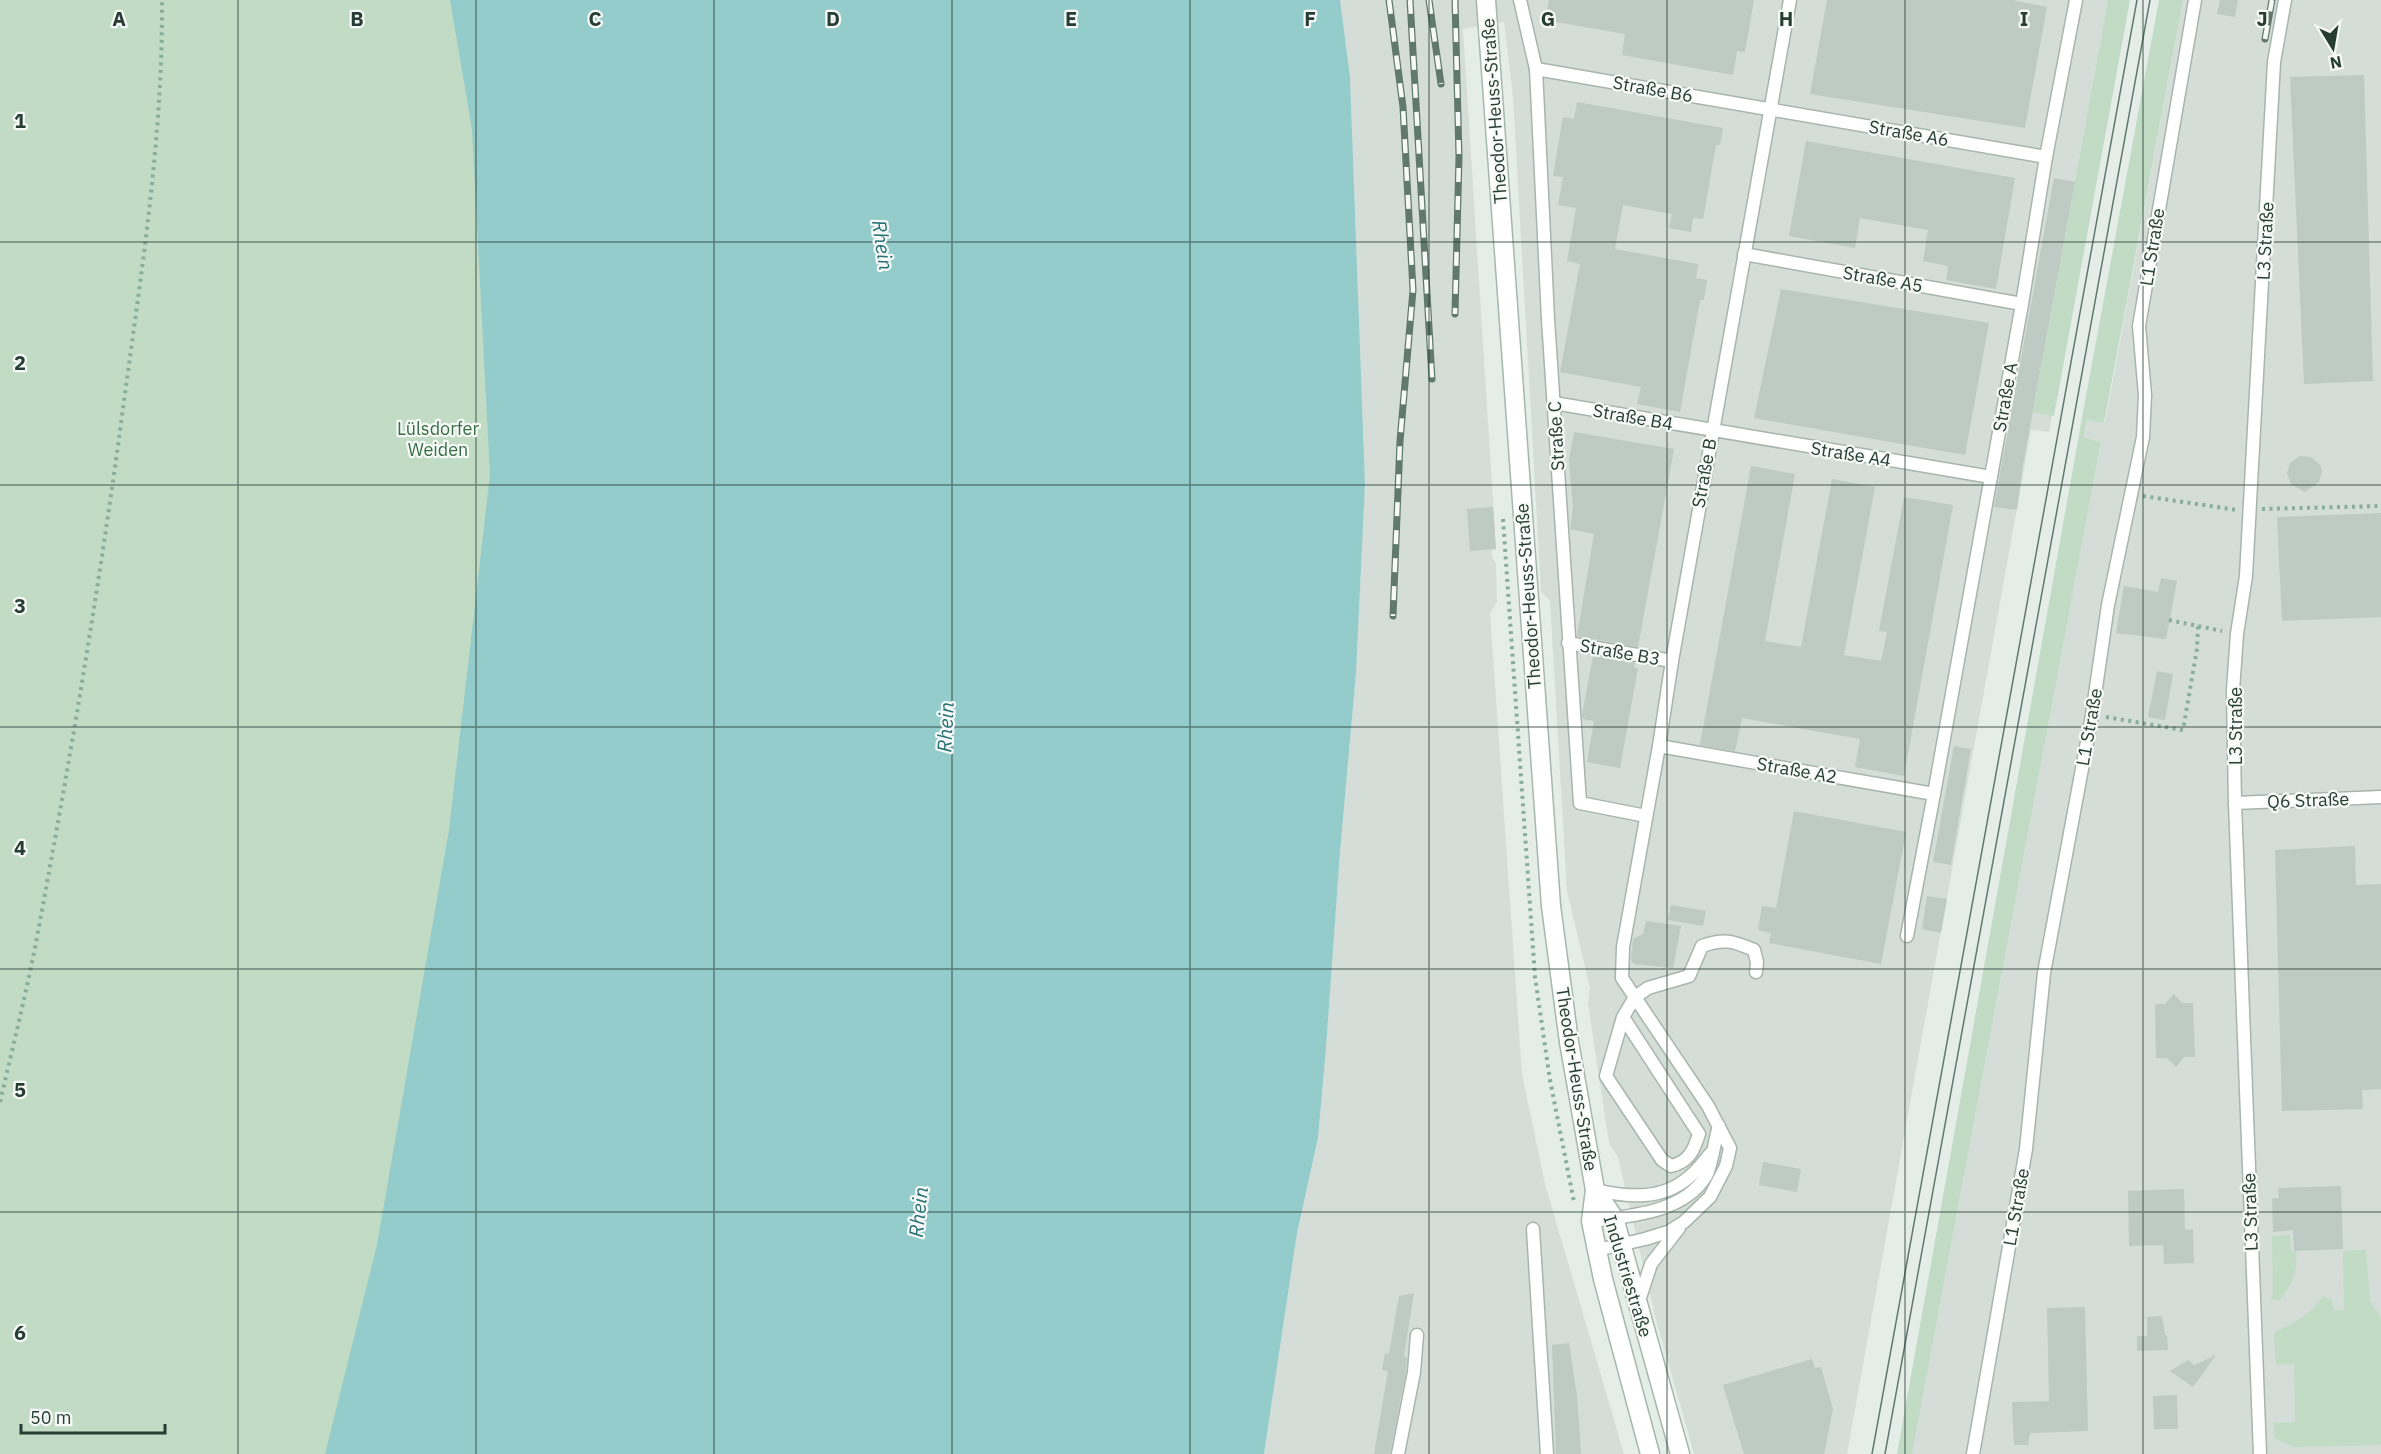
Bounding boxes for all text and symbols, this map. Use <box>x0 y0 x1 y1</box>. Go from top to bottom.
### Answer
text: A <box>112 5 126 32</box>
text: B <box>350 5 364 32</box>
text: C <box>588 5 602 32</box>
text: D <box>826 5 840 32</box>
text: E <box>1065 5 1077 32</box>
text: F <box>1304 5 1316 32</box>
text: G <box>1541 5 1555 32</box>
text: H <box>1779 5 1793 32</box>
text: I <box>2020 5 2028 32</box>
text: J <box>2256 5 2268 32</box>
street label: Theodor-Heuss-Straße <box>1476 17 1512 204</box>
north arrow <box>2303 18 2363 78</box>
text: N <box>2328 52 2343 74</box>
street label: Straße B6 <box>1611 71 1695 107</box>
text: 1 <box>14 107 26 134</box>
street label: Straße A6 <box>1867 115 1951 151</box>
street label: L3 Straße <box>2251 201 2279 281</box>
street label: L1 Straße <box>2135 206 2170 288</box>
water label: Rhein <box>866 218 900 272</box>
street label: Straße A5 <box>1841 261 1925 297</box>
text: 2 <box>14 349 26 376</box>
street label: Straße A <box>1988 360 2022 434</box>
street label: Straße B4 <box>1591 399 1675 435</box>
street label: Straße C <box>1543 401 1569 471</box>
park label: Lülsdorfer Weiden <box>397 417 479 461</box>
street label: Straße B <box>1687 436 1721 510</box>
street label: Straße A4 <box>1809 436 1893 472</box>
street label: Theodor-Heuss-Straße <box>1510 502 1546 689</box>
text: 3 <box>14 592 26 619</box>
street label: Straße B3 <box>1578 634 1662 670</box>
street label: L1 Straße <box>2071 686 2107 768</box>
street label: L3 Straße <box>2224 687 2247 765</box>
water label: Rhein <box>930 701 960 753</box>
street label: Straße A2 <box>1755 752 1839 788</box>
street label: Q6 Straße <box>2267 787 2350 813</box>
text: 4 <box>14 834 26 861</box>
street label: Theodor-Heuss-Straße <box>1551 986 1603 1173</box>
text: 5 <box>14 1076 26 1103</box>
street label: L1 Straße <box>1998 1166 2034 1248</box>
street label: L3 Straße <box>2237 1172 2263 1252</box>
water label: Rhein <box>902 1185 934 1239</box>
street label: Industriestraße <box>1599 1212 1658 1340</box>
text: 6 <box>14 1319 26 1346</box>
scale bar <box>21 1397 165 1435</box>
text: 50 m <box>30 1406 72 1429</box>

